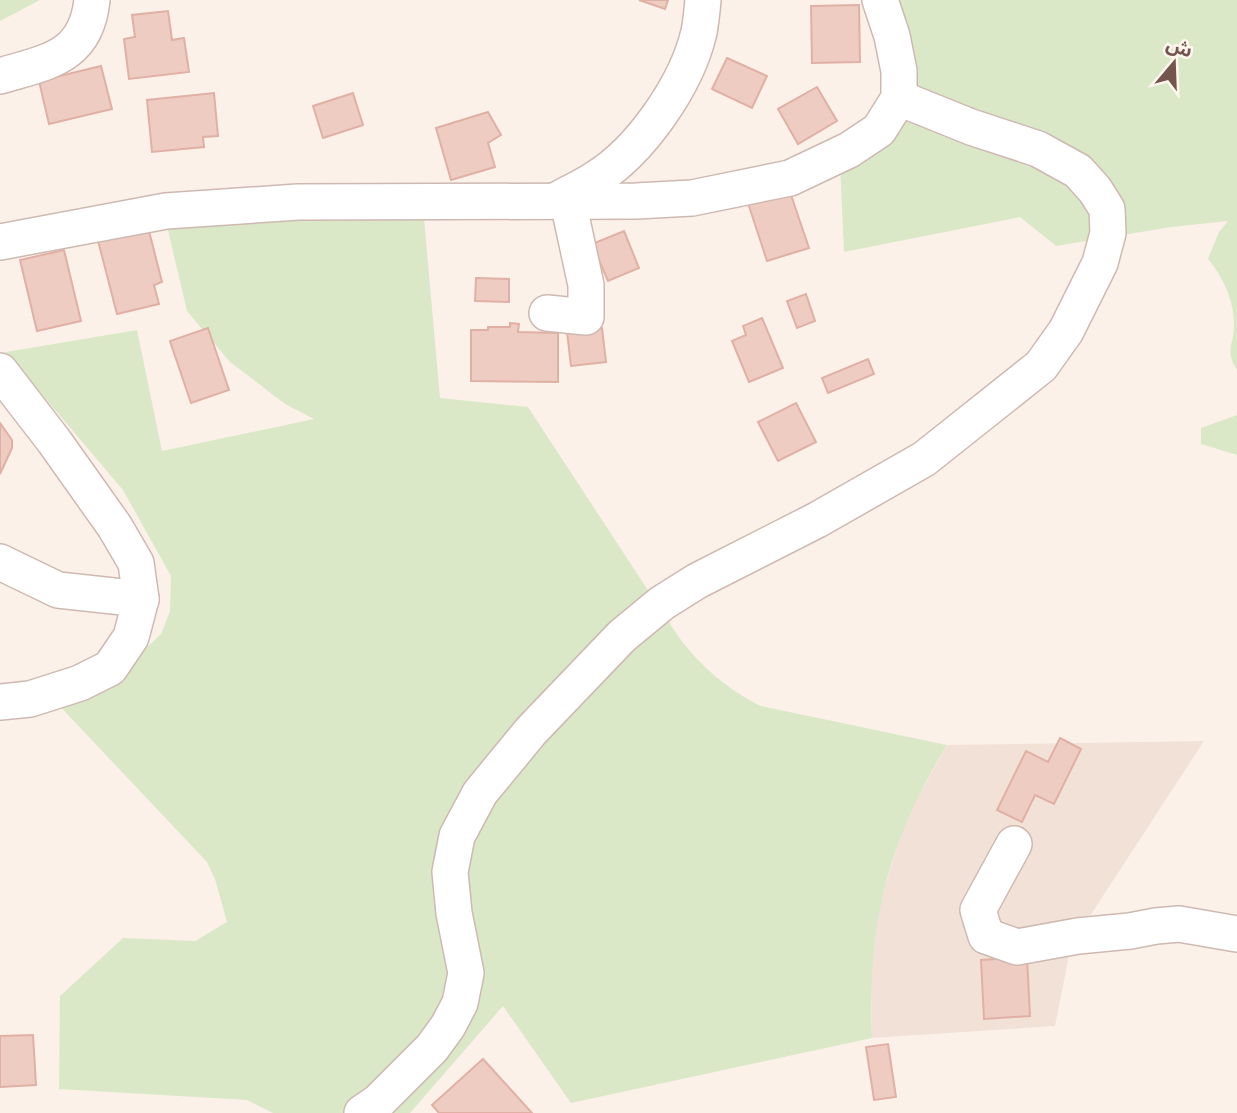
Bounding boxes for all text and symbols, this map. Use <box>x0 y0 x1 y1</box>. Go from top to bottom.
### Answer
north arrow <box>1139 28 1209 98</box>
text: ش <box>1163 31 1196 63</box>

